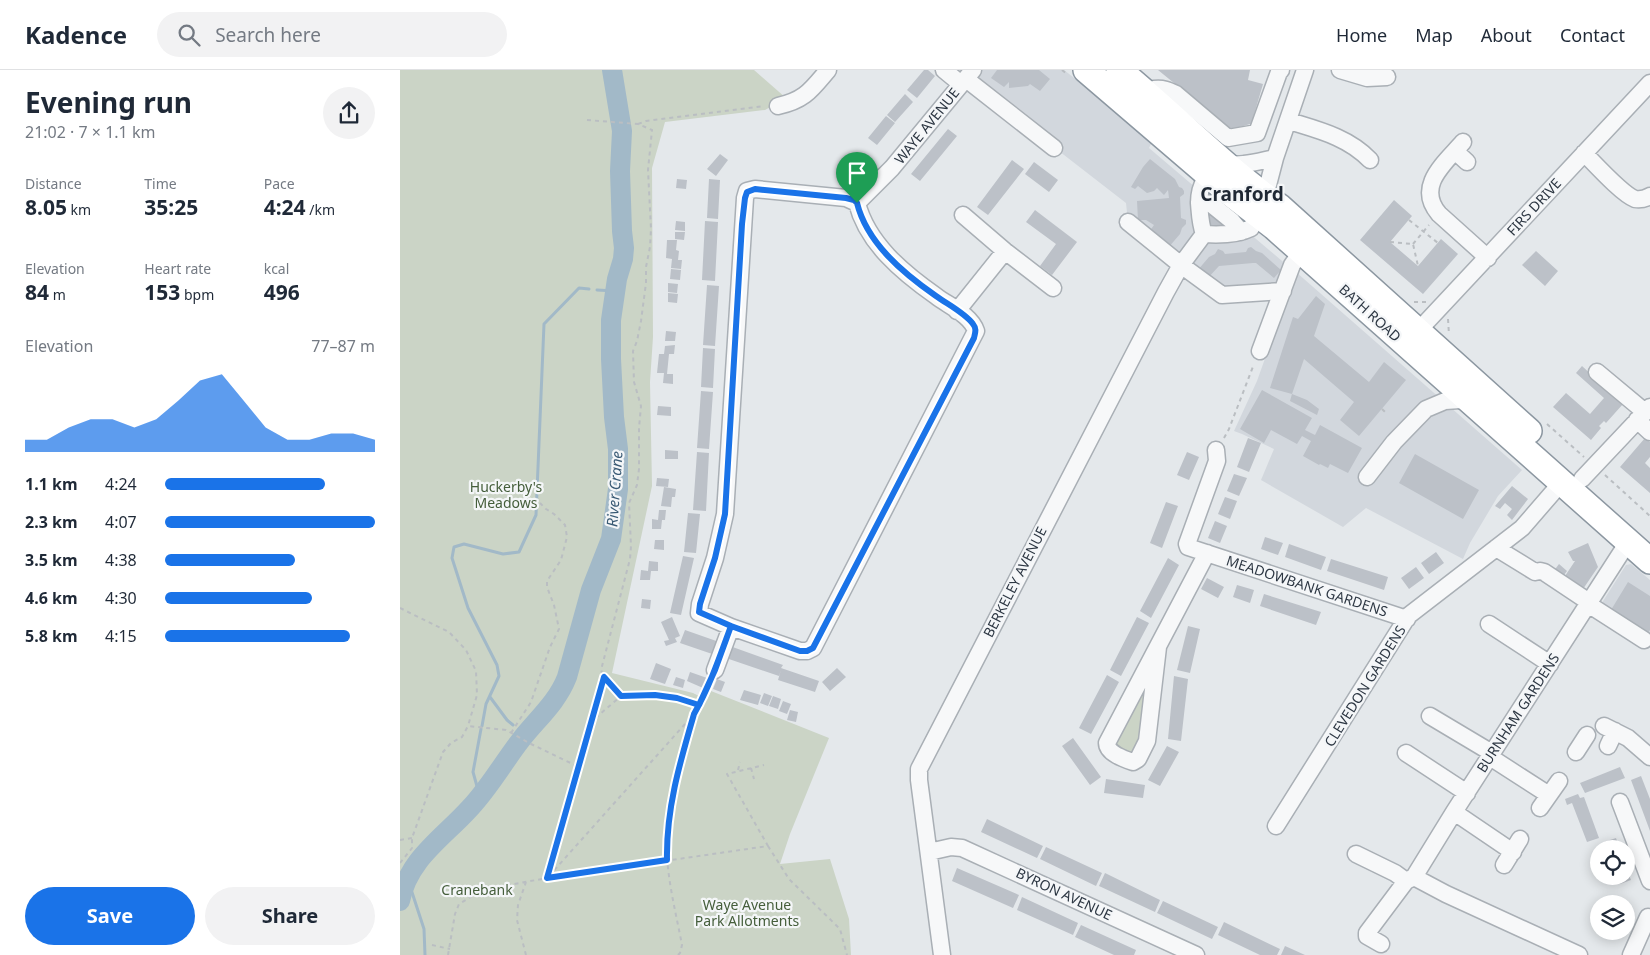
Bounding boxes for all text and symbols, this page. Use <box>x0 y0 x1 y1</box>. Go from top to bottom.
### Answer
search box <box>157 12 507 57</box>
text: Kadence <box>25 18 127 51</box>
icon: search <box>175 21 203 49</box>
text: Search here <box>215 22 321 48</box>
text: Home <box>1336 23 1387 47</box>
text: Map <box>1415 23 1453 47</box>
text: About <box>1481 23 1532 47</box>
text: Contact <box>1560 23 1625 47</box>
text: Evening run <box>25 83 192 121</box>
street label: WAYE AVENUE <box>890 84 963 168</box>
button: share <box>323 87 375 139</box>
text: 21:02 · 7 × 1.1 km <box>25 121 155 143</box>
pin <box>836 152 878 203</box>
icon: arrive <box>843 159 871 187</box>
text: Distance <box>25 174 82 193</box>
text: Time <box>144 174 177 193</box>
text: Pace <box>264 174 295 193</box>
street label: FIRS DRIVE <box>1502 174 1565 239</box>
district label: Cranford <box>1200 181 1284 207</box>
text: 8.05 <box>25 193 67 221</box>
text: 35:25 <box>144 193 198 221</box>
text: 4:24 <box>264 193 306 221</box>
text: km <box>67 200 91 219</box>
text: /km <box>306 200 335 219</box>
text: Elevation <box>25 259 85 278</box>
text: Heart rate <box>144 259 211 278</box>
text: kcal <box>264 259 289 278</box>
text: 84 <box>25 278 49 306</box>
text: 153 <box>144 278 180 306</box>
text: 496 <box>264 278 300 306</box>
street label: BATH ROAD <box>1335 280 1405 346</box>
text: m <box>49 285 66 304</box>
text: bpm <box>180 285 214 304</box>
text: Elevation <box>25 335 93 357</box>
text: 77–87 m <box>311 335 375 357</box>
water label: River Crane <box>601 450 627 528</box>
text: 1.1 km <box>25 473 77 495</box>
text: 4:24 <box>105 473 137 495</box>
park label: Huckerby's Meadows <box>470 477 542 512</box>
text: 2.3 km <box>25 511 77 533</box>
text: 4:07 <box>105 511 137 533</box>
street label: BERKELEY AVENUE <box>978 523 1051 640</box>
text: 3.5 km <box>25 549 77 571</box>
text: 4:38 <box>105 549 137 571</box>
street label: MEADOWBANK GARDENS <box>1224 550 1391 621</box>
text: 4.6 km <box>25 587 77 609</box>
text: 4:30 <box>105 587 137 609</box>
street label: CLEVEDON GARDENS <box>1319 621 1410 750</box>
text: 5.8 km <box>25 625 77 647</box>
text: 4:15 <box>105 625 137 647</box>
street label: BURNHAM GARDENS <box>1472 649 1563 776</box>
map controls <box>1590 840 1635 940</box>
button: locate <box>1590 840 1635 885</box>
street label: BYRON AVENUE <box>1013 863 1115 924</box>
park label: Cranebank <box>441 880 513 899</box>
button: Save <box>25 887 195 945</box>
button: Share <box>205 887 375 945</box>
park label: Waye Avenue Park Allotments <box>695 895 799 930</box>
button: layers <box>1590 895 1635 940</box>

